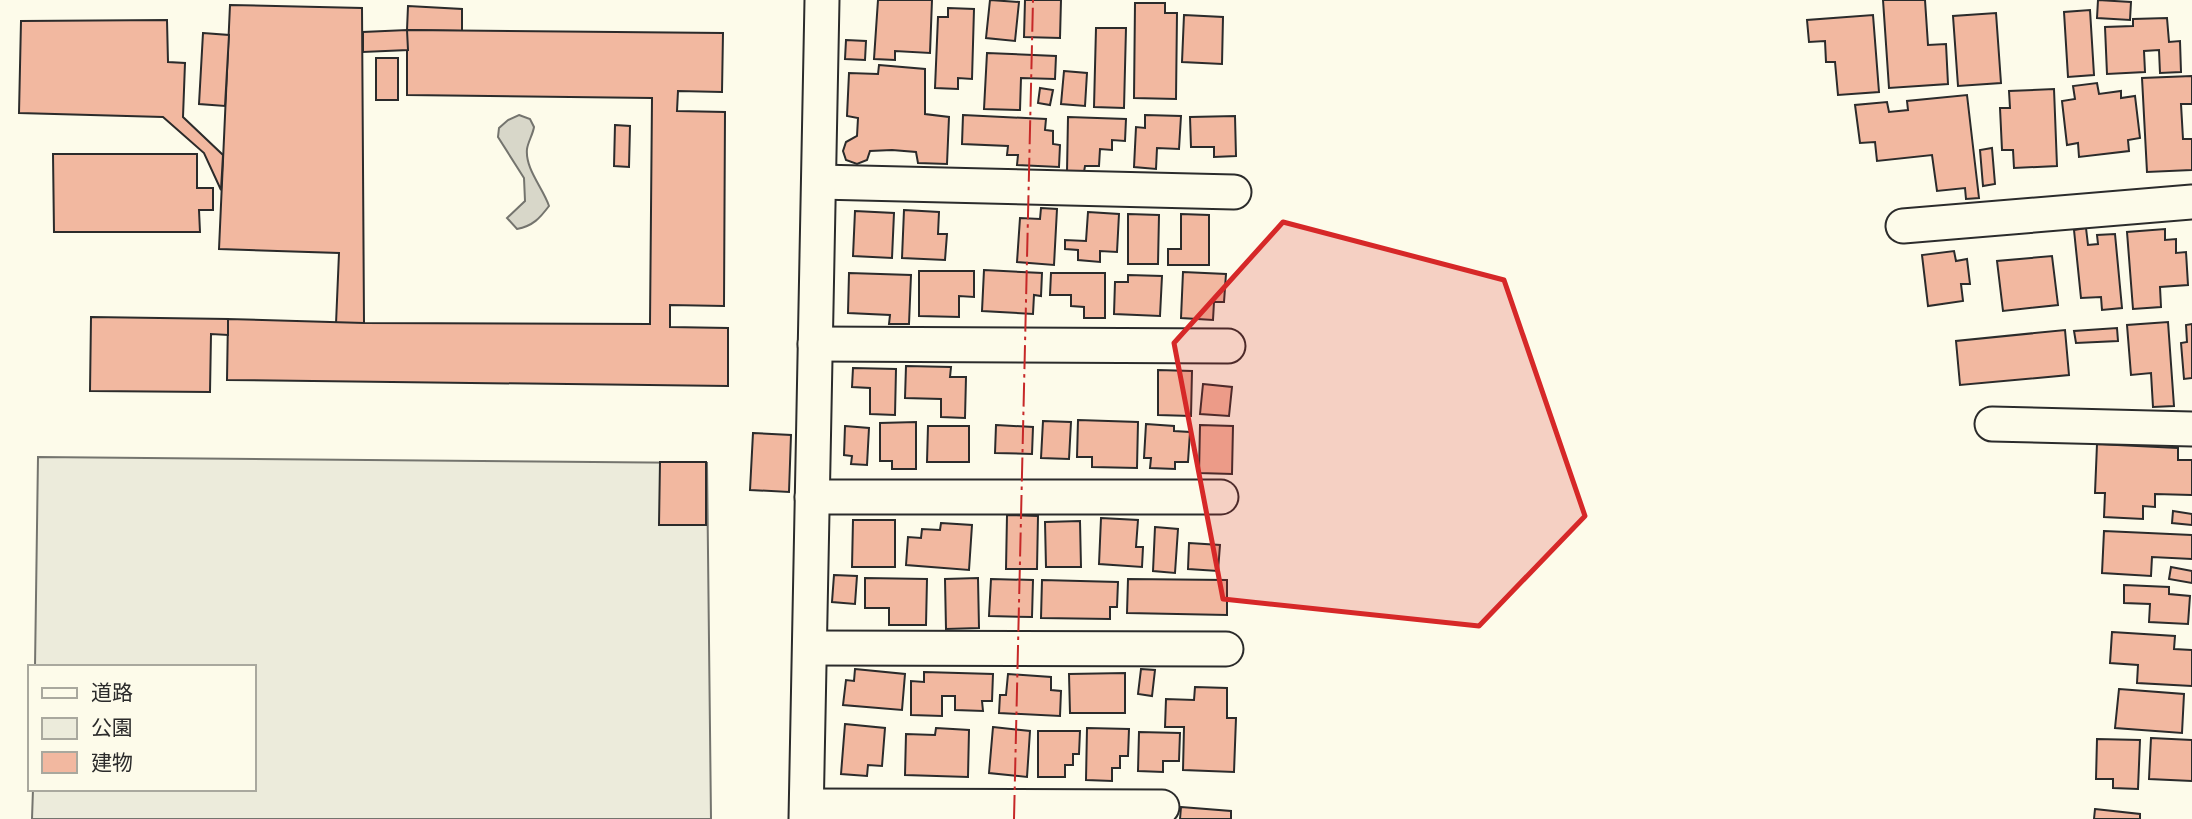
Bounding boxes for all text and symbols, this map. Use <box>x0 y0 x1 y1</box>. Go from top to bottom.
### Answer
legend <box>28 665 256 791</box>
text: 道路 <box>91 681 133 705</box>
text: 公園 <box>91 716 133 740</box>
text: 建物 <box>91 751 133 775</box>

